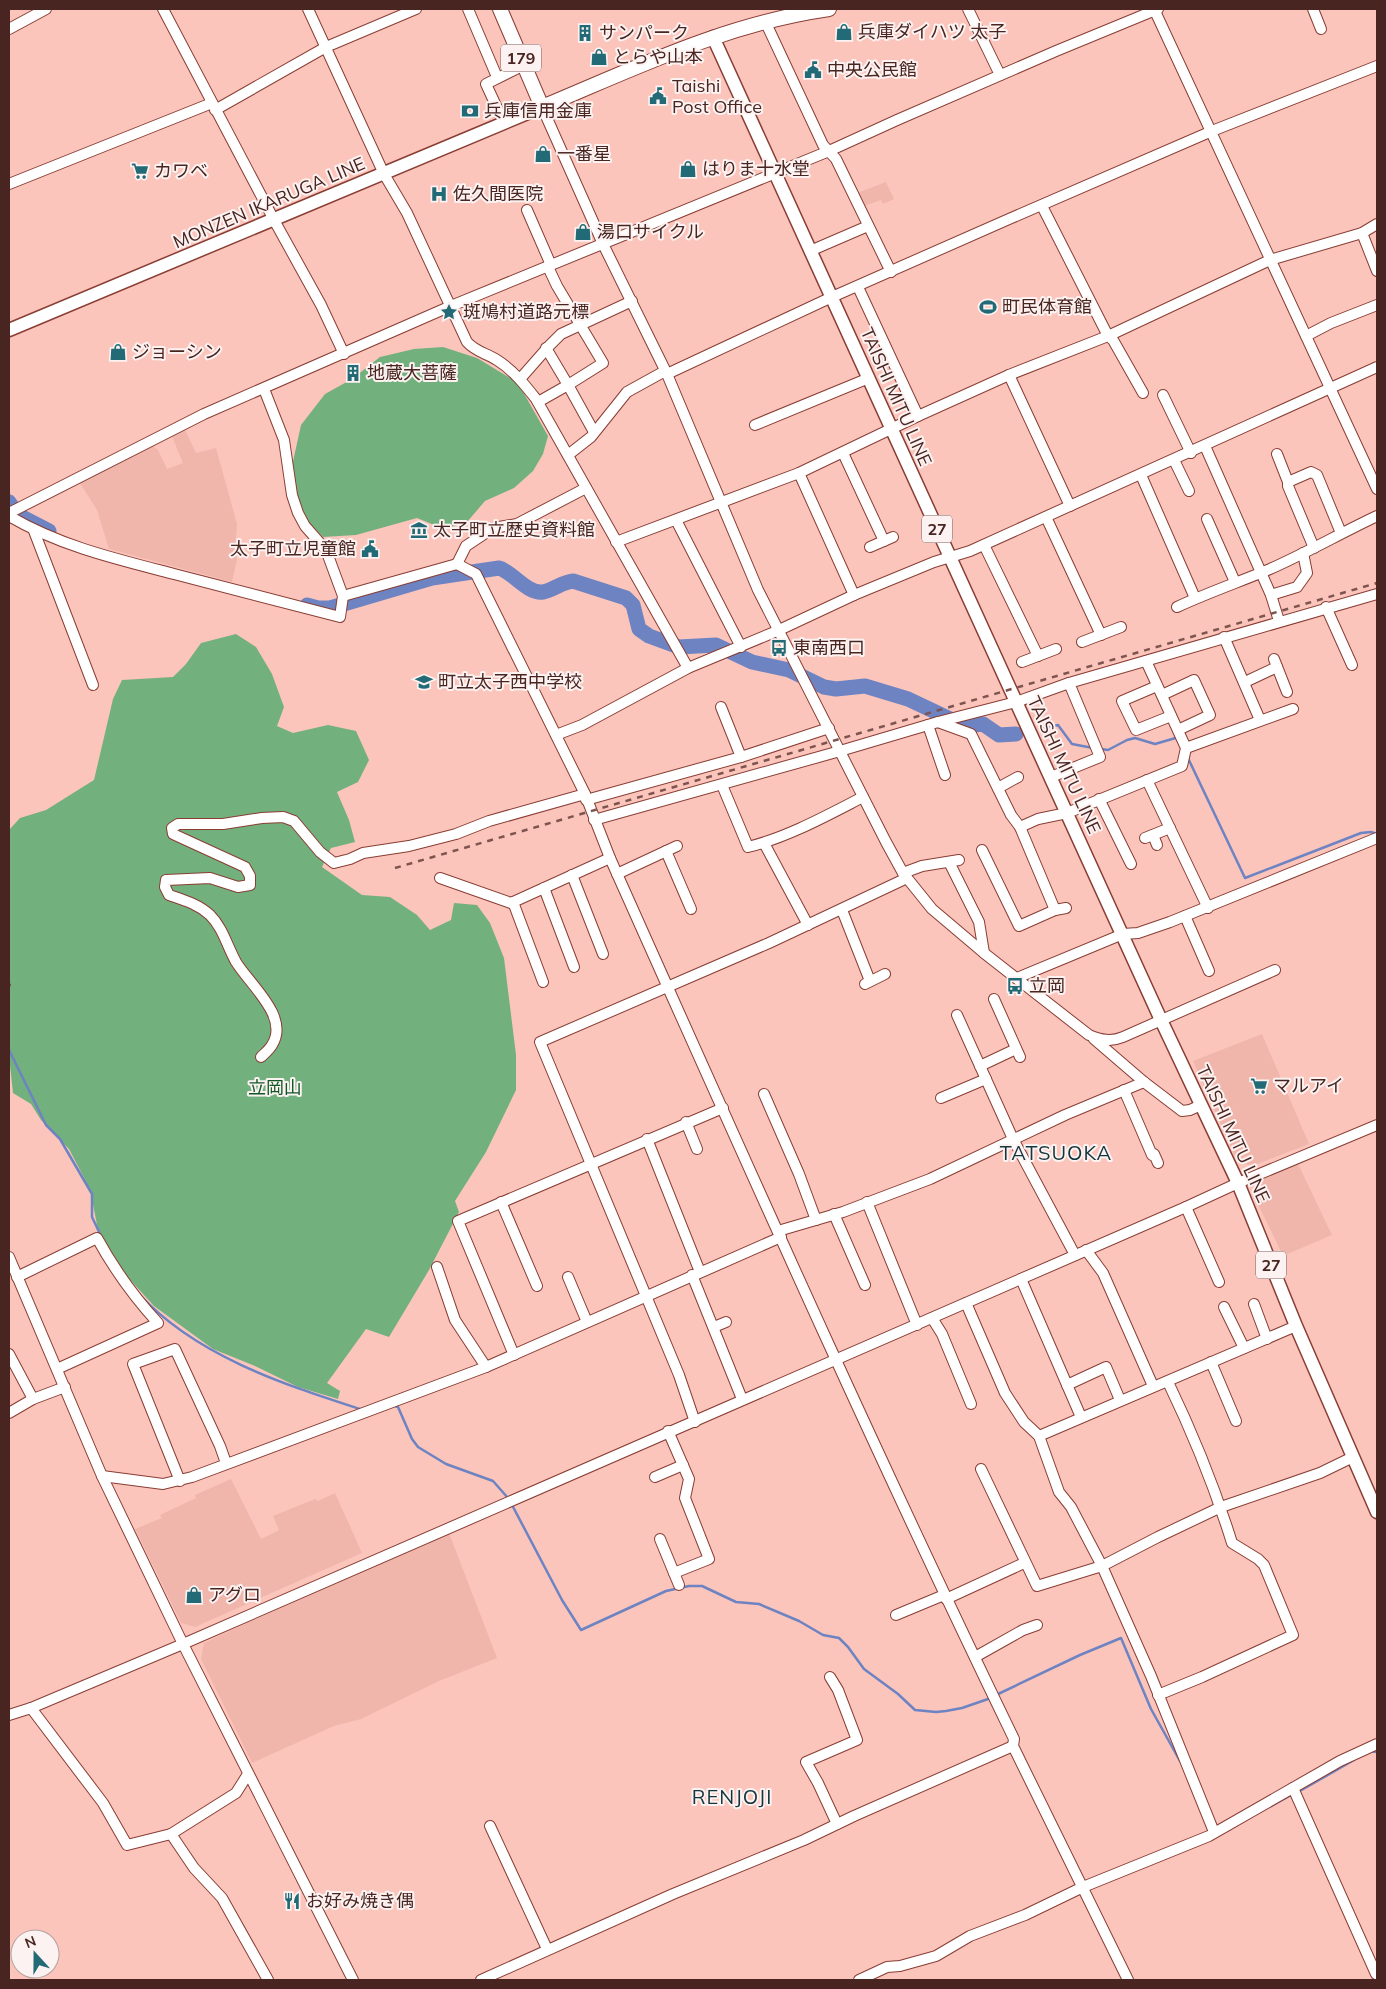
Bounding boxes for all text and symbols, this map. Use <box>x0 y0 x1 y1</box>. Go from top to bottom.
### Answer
place label: 兵庫ダイハツ 太子 <box>858 20 1006 43</box>
place label: サンパーク <box>599 21 689 44</box>
shop icon: 兵庫ダイハツ 太子 <box>834 22 854 42</box>
building icon: サンパーク <box>575 23 595 43</box>
road number: 179 <box>501 44 541 72</box>
place label: とらや山本 <box>613 45 703 68</box>
shop icon: とらや山本 <box>589 47 609 67</box>
place label: 中央公民館 <box>827 58 917 81</box>
public building icon: 中央公民館 <box>803 60 823 80</box>
place label: Taishi Post Office <box>672 74 762 118</box>
public building icon: Taishi Post Office <box>648 86 668 106</box>
place label: 兵庫信用金庫 <box>484 99 592 122</box>
bank icon: 兵庫信用金庫 <box>460 101 480 121</box>
place label: 一番星 <box>557 142 611 165</box>
shop icon: 一番星 <box>533 144 553 164</box>
street label: MONZEN IKARUGA LINE <box>169 152 368 253</box>
place label: はりま十水堂 <box>702 157 810 180</box>
place label: カワベ <box>154 159 208 182</box>
shop icon: はりま十水堂 <box>678 159 698 179</box>
supermarket icon: カワベ <box>130 161 150 181</box>
place label: 佐久間医院 <box>453 182 543 205</box>
hospital icon: 佐久間医院 <box>429 184 449 204</box>
place label: 湯口サイクル <box>597 220 704 243</box>
shop icon: 湯口サイクル <box>573 222 593 242</box>
place label: 町民体育館 <box>1002 295 1092 318</box>
sports icon: 町民体育館 <box>978 297 998 317</box>
place label: 斑鳩村道路元標 <box>463 300 589 323</box>
place icon: 斑鳩村道路元標 <box>439 302 459 322</box>
street label: TAISHI MITU LINE <box>856 324 937 470</box>
place label: ジョーシン <box>132 340 222 363</box>
shop icon: ジョーシン <box>108 342 128 362</box>
place label: 地蔵大菩薩 <box>367 361 457 384</box>
building icon: 地蔵大菩薩 <box>343 363 363 383</box>
road number: 27 <box>922 516 952 542</box>
place label: 太子町立歴史資料館 <box>433 518 595 541</box>
museum icon: 太子町立歴史資料館 <box>409 520 429 540</box>
place label: 太子町立児童館 <box>230 537 356 560</box>
public building icon: 太子町立児童館 <box>360 539 380 559</box>
place label: 東南西口 <box>793 636 865 659</box>
bus stop icon: 東南西口 <box>769 638 789 658</box>
place label: 町立太子西中学校 <box>438 670 582 693</box>
school or university icon: 町立太子西中学校 <box>414 672 434 692</box>
street label: TAISHI MITU LINE <box>1023 692 1106 837</box>
place label: 立岡 <box>1029 974 1065 997</box>
bus stop icon: 立岡 <box>1005 976 1025 996</box>
street label: TAISHI MITU LINE <box>1192 1061 1275 1206</box>
place label: マルアイ <box>1273 1074 1344 1097</box>
park label: 立岡山 <box>248 1076 302 1099</box>
supermarket icon: マルアイ <box>1249 1076 1269 1096</box>
district label: TATSUOKA <box>1000 1140 1112 1165</box>
road number: 27 <box>1256 1252 1286 1278</box>
place label: アグロ <box>208 1583 261 1606</box>
shop icon: アグロ <box>184 1585 204 1605</box>
district label: RENJOJI <box>692 1784 772 1809</box>
place label: お好み焼き偶 <box>306 1889 414 1912</box>
restaurant icon: お好み焼き偶 <box>282 1891 302 1911</box>
north arrow <box>10 1929 60 1979</box>
text: N <box>22 1932 39 1952</box>

